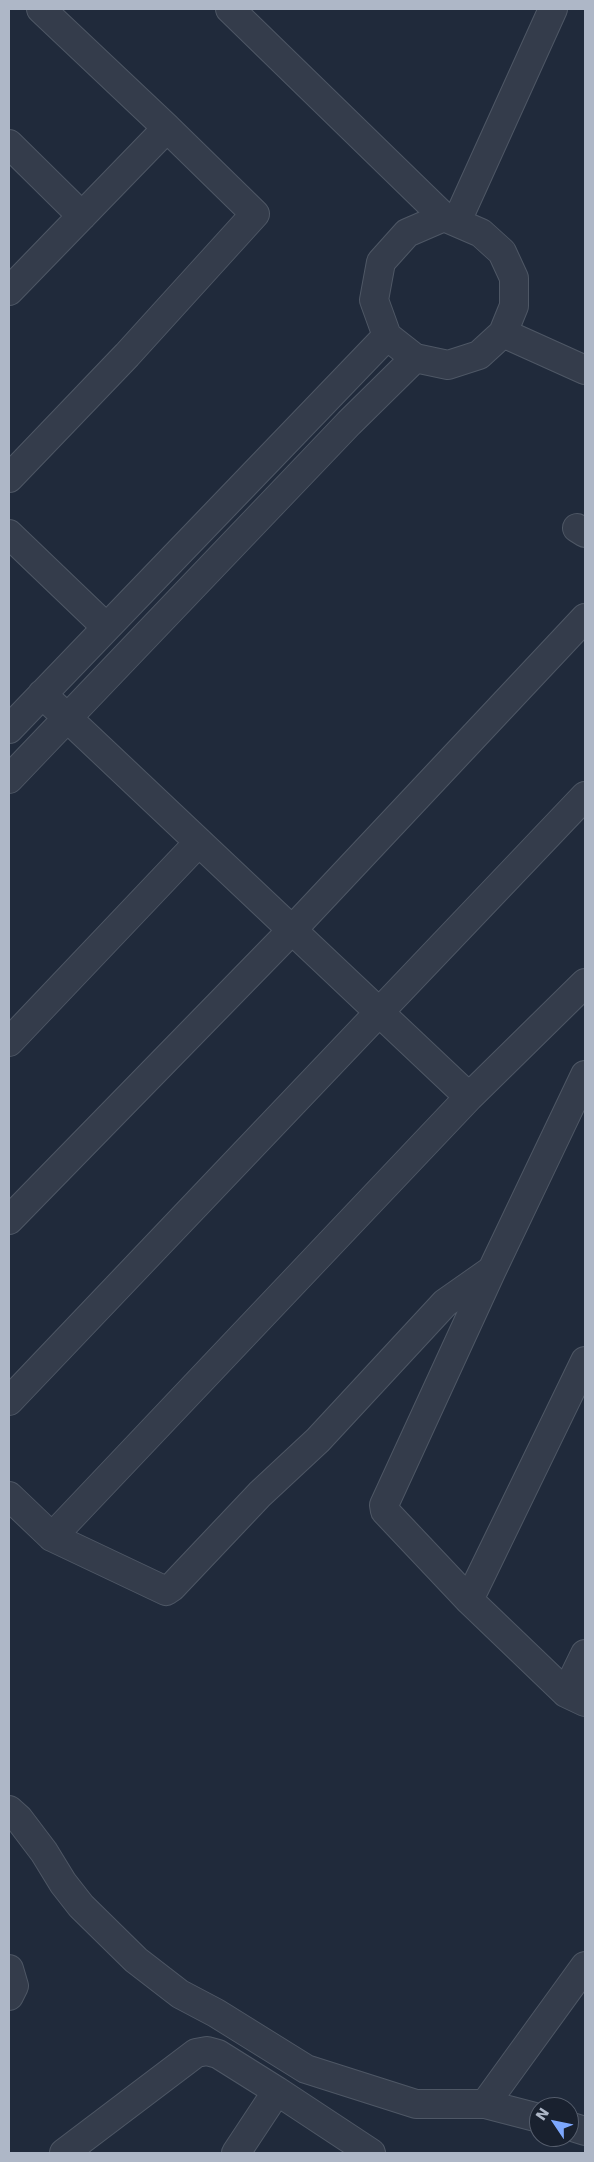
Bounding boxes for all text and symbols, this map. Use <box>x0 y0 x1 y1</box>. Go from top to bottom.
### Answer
north arrow <box>529 2097 579 2147</box>
text: N <box>532 2105 552 2124</box>

